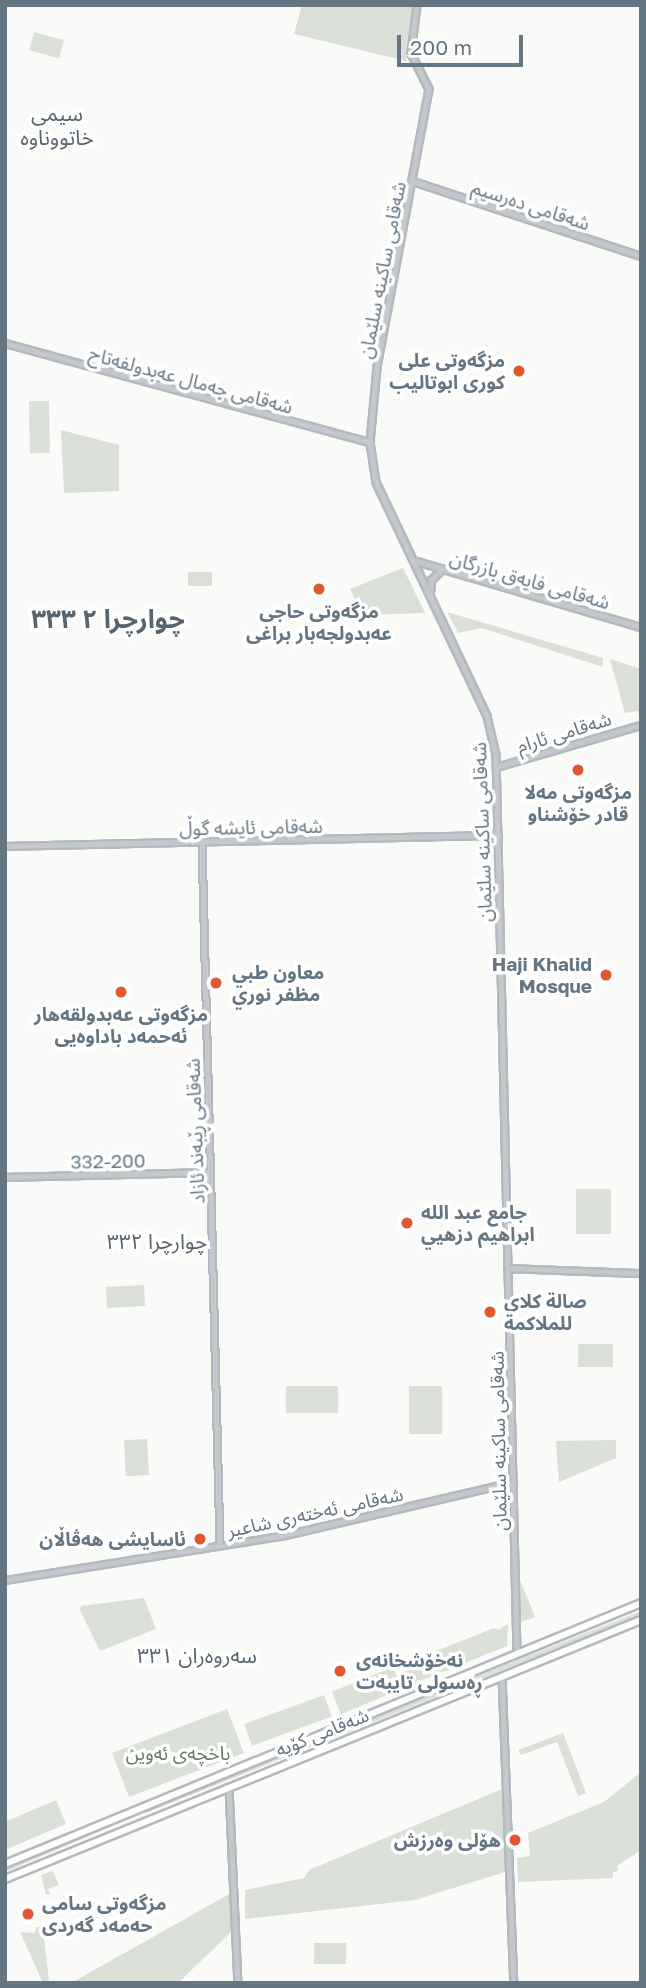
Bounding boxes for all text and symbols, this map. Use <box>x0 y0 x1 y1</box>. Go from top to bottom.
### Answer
scale bar <box>401 21 527 65</box>
text: 200 m <box>410 34 472 60</box>
district label: سیمی خاتووناوه <box>20 100 94 150</box>
street label: شەقامی دەرسیم <box>469 175 593 235</box>
street label: شەقامی ساکینە سلێمان <box>354 180 410 360</box>
street label: شەقامی جەمال عەبدولفەتاح <box>87 342 295 418</box>
place label: مزگەوتی علی کوری ابوتالیب <box>389 349 505 393</box>
marker: مزگەوتی علی کوری ابوتالیب <box>511 363 527 379</box>
street label: شەقامی فایەق بازرگان <box>447 546 613 614</box>
marker: مزگەوتی حاجی عەبدولجەبار براغی <box>311 581 327 597</box>
place label: مزگەوتی حاجی عەبدولجەبار براغی <box>246 600 392 644</box>
district label: چوارچرا ٢ ٣٣٣ <box>31 603 185 635</box>
street label: شەقامی ئارام <box>514 707 614 757</box>
street label: شەقامی ساکینە سلێمان <box>467 742 497 922</box>
marker: مزگەوتی مەلا قادر خۆشناو <box>570 762 586 778</box>
place label: مزگەوتی مەلا قادر خۆشناو <box>524 781 632 825</box>
street label: شەقامی ئایشە گوڵ <box>179 814 323 840</box>
place label: Haji Khalid Mosque <box>492 953 592 997</box>
place label: معاون طبي مظفر نوري <box>232 961 324 1005</box>
marker: Haji Khalid Mosque <box>598 967 614 983</box>
marker: معاون طبي مظفر نوري <box>206 973 226 993</box>
marker: مزگەوتی عەبدولقەهار ئەحمەد باداوەیی <box>113 984 129 1000</box>
place label: مزگەوتی عەبدولقەهار ئەحمەد باداوەیی <box>34 1003 208 1047</box>
street label: شەقامی ڕێبەند ئازاد <box>181 1058 209 1204</box>
street label: 332-200 <box>70 1149 146 1173</box>
place label: جامع عبد الله ابراهيم دزهيي <box>421 1201 535 1245</box>
marker: جامع عبد الله ابراهيم دزهيي <box>399 1215 415 1231</box>
district label: چوارچرا ٣٣٢ <box>107 1228 207 1254</box>
place label: صالة كلاي للملاكمة <box>504 1290 587 1334</box>
marker: صالة كلاي للملاكمة <box>482 1304 498 1320</box>
street label: شەقامی ساکینە سلێمان <box>485 1351 511 1531</box>
street label: شەقامی ئەختەری شاعیر <box>225 1482 405 1542</box>
place label: ئاسایشی هەڤاڵان <box>39 1528 186 1550</box>
marker: ئاسایشی هەڤاڵان <box>192 1531 208 1547</box>
district label: سەروەران ٣٣١ <box>137 1642 257 1668</box>
place label: نەخۆشخانەی ڕەسولی تایبەت <box>356 1649 483 1693</box>
marker: نەخۆشخانەی ڕەسولی تایبەت <box>330 1661 350 1681</box>
street label: شەقامی کۆیە <box>272 1703 372 1761</box>
park label: باخچەی ئەوین <box>126 1742 230 1764</box>
place label: هۆلی وەرزش <box>394 1829 501 1851</box>
marker: هۆلی وەرزش <box>507 1832 523 1848</box>
place label: مزگەوتی سامی حەمەد گەردی <box>42 1892 167 1936</box>
marker: مزگەوتی سامی حەمەد گەردی <box>20 1906 36 1922</box>

